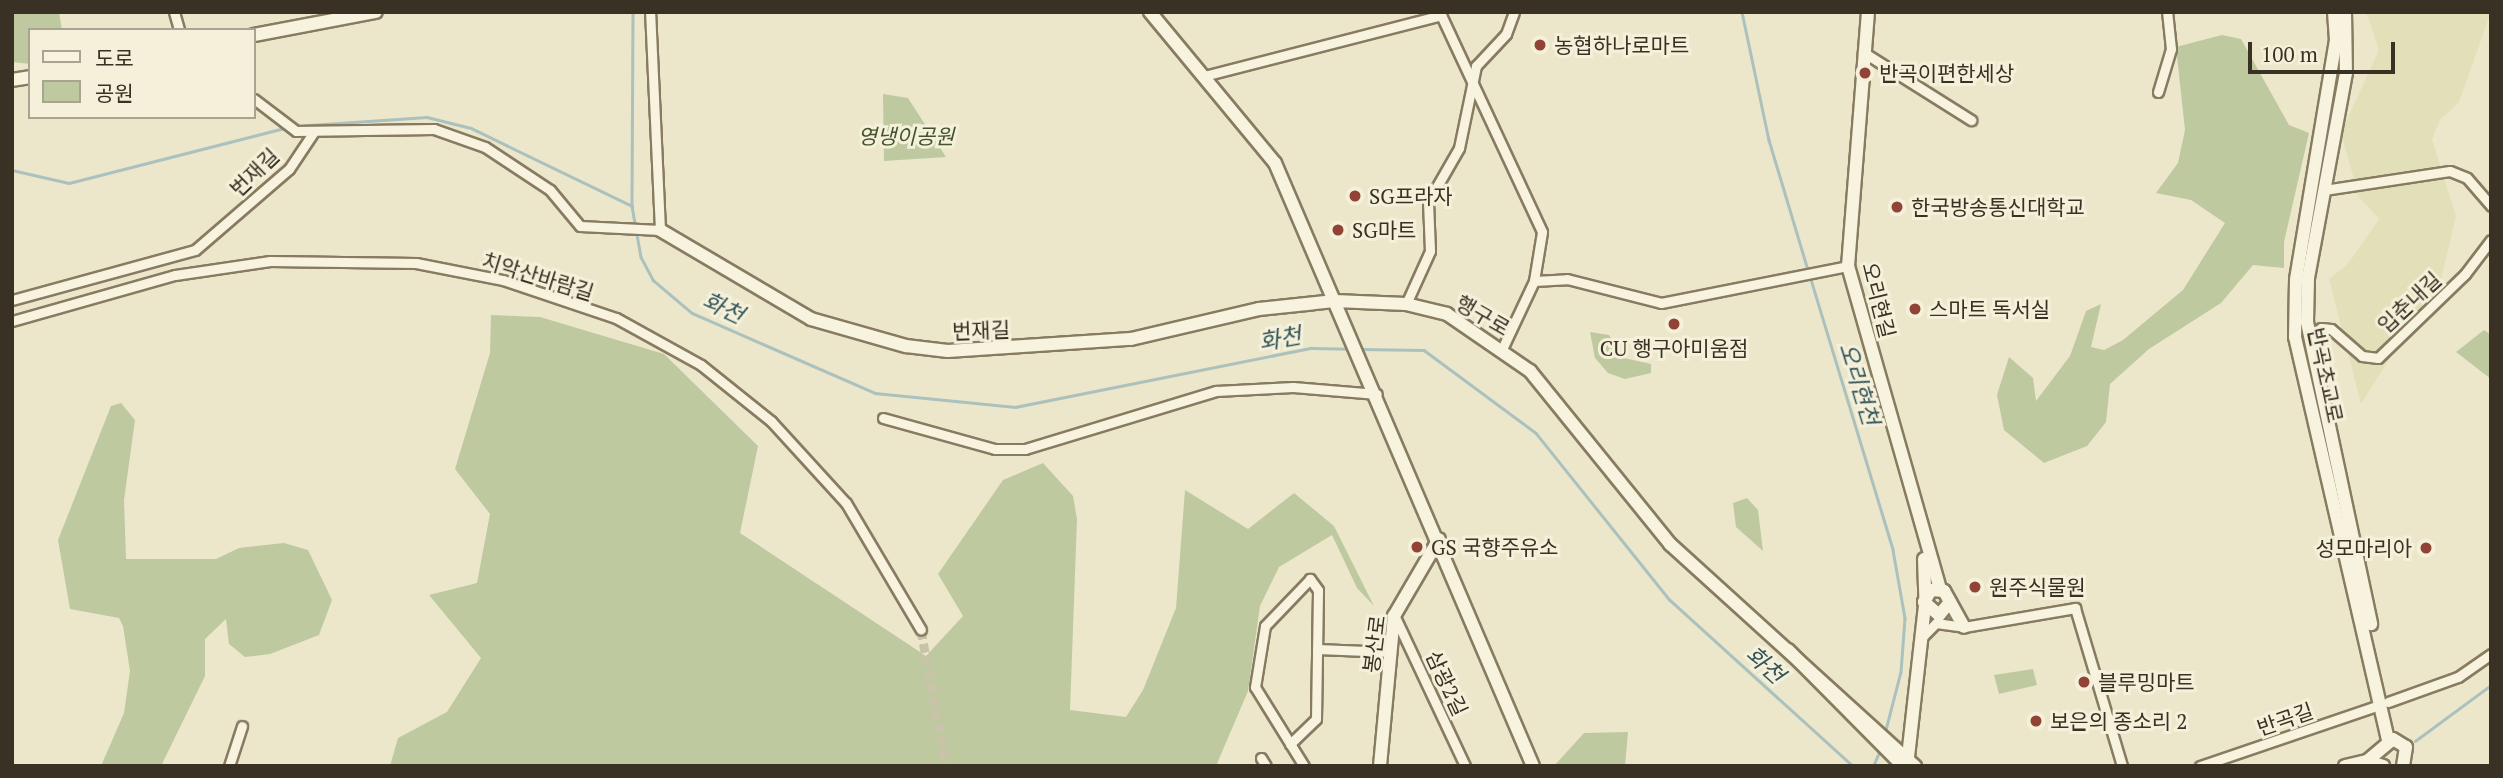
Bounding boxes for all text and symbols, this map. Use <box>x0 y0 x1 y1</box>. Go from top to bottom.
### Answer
legend <box>28 28 256 119</box>
scale bar <box>2251 28 2398 72</box>
place label: 농협하나로마트 <box>1554 32 1689 58</box>
marker: 농협하나로마트 <box>1532 37 1548 53</box>
text: 100 m <box>2261 40 2318 68</box>
text: 도로 <box>95 44 134 72</box>
place label: 반곡이편한세상 <box>1879 60 2014 86</box>
marker: 반곡이편한세상 <box>1857 65 1873 81</box>
text: 공원 <box>95 79 134 107</box>
park label: 영냉이공원 <box>858 123 954 149</box>
street label: 번재길 <box>224 143 284 201</box>
place label: SG프라자 <box>1369 183 1453 209</box>
marker: SG프라자 <box>1347 188 1363 204</box>
place label: 한국방송통신대학교 <box>1911 194 2085 220</box>
marker: 한국방송통신대학교 <box>1889 199 1905 215</box>
place label: SG마트 <box>1352 217 1416 243</box>
marker: SG마트 <box>1330 222 1346 238</box>
street label: 치악산바람길 <box>479 247 597 305</box>
street label: 오리현길 <box>1857 259 1901 341</box>
street label: 입춘내길 <box>2372 266 2446 338</box>
water label: 화천 <box>698 287 748 329</box>
street label: 행구로 <box>1452 290 1514 340</box>
place label: 스마트 독서실 <box>1929 296 2050 322</box>
marker: 스마트 독서실 <box>1907 301 1923 317</box>
street label: 번재길 <box>952 316 1010 344</box>
marker: CU 행구아미움점 <box>1666 316 1682 332</box>
water label: 화천 <box>1257 322 1303 356</box>
street label: 반곡초교로 <box>2304 325 2348 425</box>
place label: CU 행구아미움점 <box>1600 335 1748 361</box>
water label: 오리현천 <box>1833 339 1885 429</box>
place label: GS 국향주유소 <box>1431 534 1558 560</box>
place label: 성모마리아 <box>2315 535 2412 561</box>
marker: GS 국향주유소 <box>1409 539 1425 555</box>
marker: 성모마리아 <box>2418 540 2434 556</box>
place label: 원주식물원 <box>1989 574 2086 600</box>
marker: 원주식물원 <box>1967 579 1983 595</box>
street label: 봉산로 <box>1358 614 1390 674</box>
water label: 화천 <box>1740 641 1790 689</box>
street label: 삼광2길 <box>1421 646 1473 720</box>
place label: 블루밍마트 <box>2098 669 2195 695</box>
marker: 블루밍마트 <box>2076 674 2092 690</box>
street label: 반곡길 <box>2253 698 2317 740</box>
place label: 보은의 종소리 2 <box>2050 708 2187 734</box>
marker: 보은의 종소리 2 <box>2028 713 2044 729</box>

